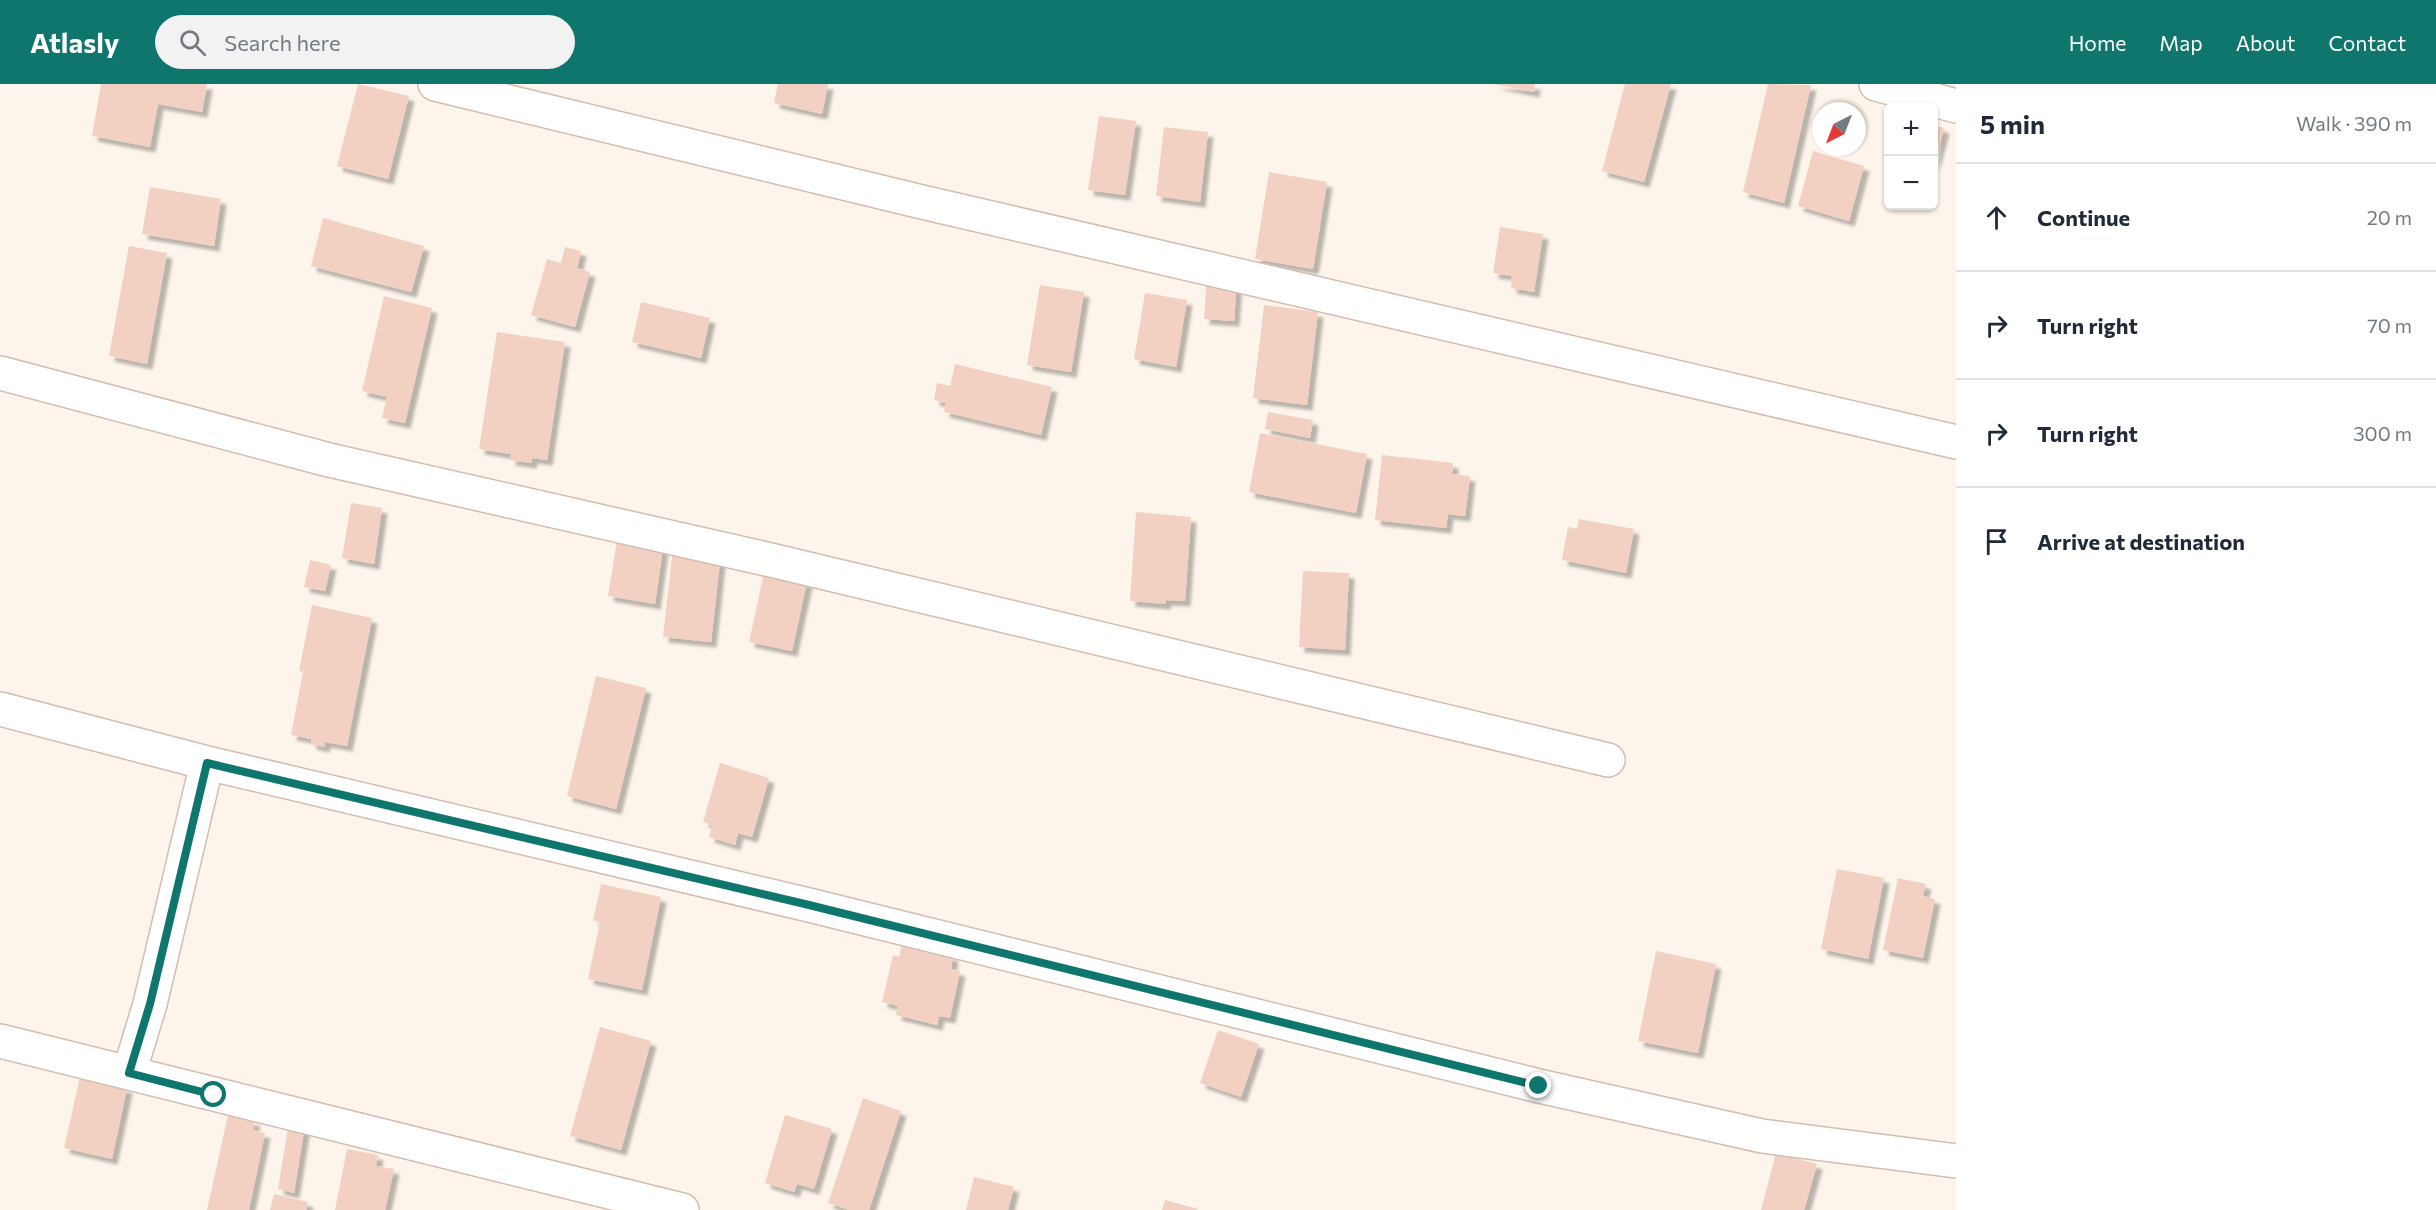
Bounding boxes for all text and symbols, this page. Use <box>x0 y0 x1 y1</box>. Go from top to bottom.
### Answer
search box <box>155 15 575 69</box>
text: Atlasly <box>30 25 119 59</box>
icon: search <box>176 26 209 59</box>
text: Search here <box>224 29 341 56</box>
text: Home <box>2069 30 2126 55</box>
text: Map <box>2159 30 2203 55</box>
text: About <box>2236 30 2295 55</box>
text: Contact <box>2328 30 2406 55</box>
north arrow <box>1812 102 1866 156</box>
map controls <box>1884 102 1938 210</box>
button: + <box>1884 102 1938 156</box>
text: 5 min <box>1980 108 2045 139</box>
text: Walk · 390 m <box>2296 111 2412 135</box>
button: − <box>1884 156 1938 210</box>
icon: ahead <box>1980 201 2013 234</box>
text: Continue <box>2037 204 2130 231</box>
text: 20 m <box>2367 205 2412 229</box>
icon: right <box>1980 309 2013 342</box>
text: Turn right <box>2037 312 2138 339</box>
text: 70 m <box>2367 313 2412 337</box>
icon: right <box>1980 417 2013 450</box>
text: Turn right <box>2037 420 2138 447</box>
text: 300 m <box>2353 421 2412 445</box>
icon: arrive <box>1980 525 2013 558</box>
text: Arrive at destination <box>2037 528 2245 555</box>
route end <box>1525 1072 1551 1098</box>
route start <box>200 1081 226 1107</box>

